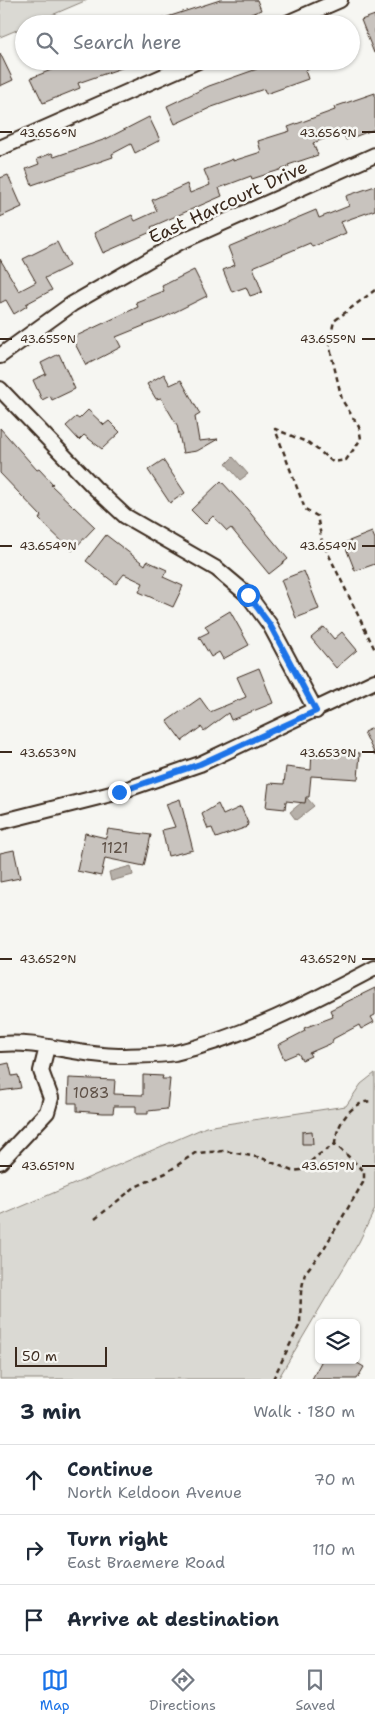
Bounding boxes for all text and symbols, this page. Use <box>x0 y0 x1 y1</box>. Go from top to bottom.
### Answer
search box <box>15 15 360 70</box>
icon: search <box>33 29 61 57</box>
text: Search here <box>73 30 182 55</box>
text: 43.656°N <box>19 125 77 141</box>
text: 43.656°N <box>299 125 357 141</box>
street label: East Harcourt Drive <box>145 155 311 249</box>
text: 43.655°N <box>20 331 76 347</box>
text: 43.655°N <box>300 331 356 347</box>
text: 43.654°N <box>19 538 77 554</box>
text: 43.654°N <box>299 538 357 554</box>
route start <box>237 584 260 607</box>
text: 43.653°N <box>20 745 76 761</box>
text: 43.653°N <box>300 745 356 761</box>
route end <box>108 781 131 804</box>
house number: 1121 <box>101 838 129 858</box>
text: 43.652°N <box>20 951 76 967</box>
text: 43.652°N <box>300 951 356 967</box>
house number: 1083 <box>73 1083 109 1103</box>
text: 43.651°N <box>21 1158 75 1174</box>
text: 43.651°N <box>301 1158 355 1174</box>
map controls <box>315 1319 360 1364</box>
button: layers <box>315 1319 360 1364</box>
scale bar <box>15 1344 108 1367</box>
text: 50 m <box>22 1347 57 1365</box>
text: 3 min <box>20 1398 81 1426</box>
text: Walk · 180 m <box>253 1401 355 1422</box>
text: Continue <box>67 1457 153 1482</box>
icon: ahead <box>20 1466 48 1494</box>
text: 70 m <box>314 1469 355 1490</box>
text: North Keldoon Avenue <box>67 1482 242 1503</box>
text: Turn right <box>67 1527 168 1552</box>
icon: right <box>20 1536 48 1564</box>
text: 110 m <box>312 1539 355 1560</box>
text: East Braemere Road <box>67 1552 225 1573</box>
icon: arrive <box>20 1606 48 1634</box>
text: Arrive at destination <box>67 1607 279 1632</box>
tab: Map <box>40 1666 70 1714</box>
tab: Directions <box>149 1666 216 1714</box>
tab: Saved <box>296 1666 335 1714</box>

